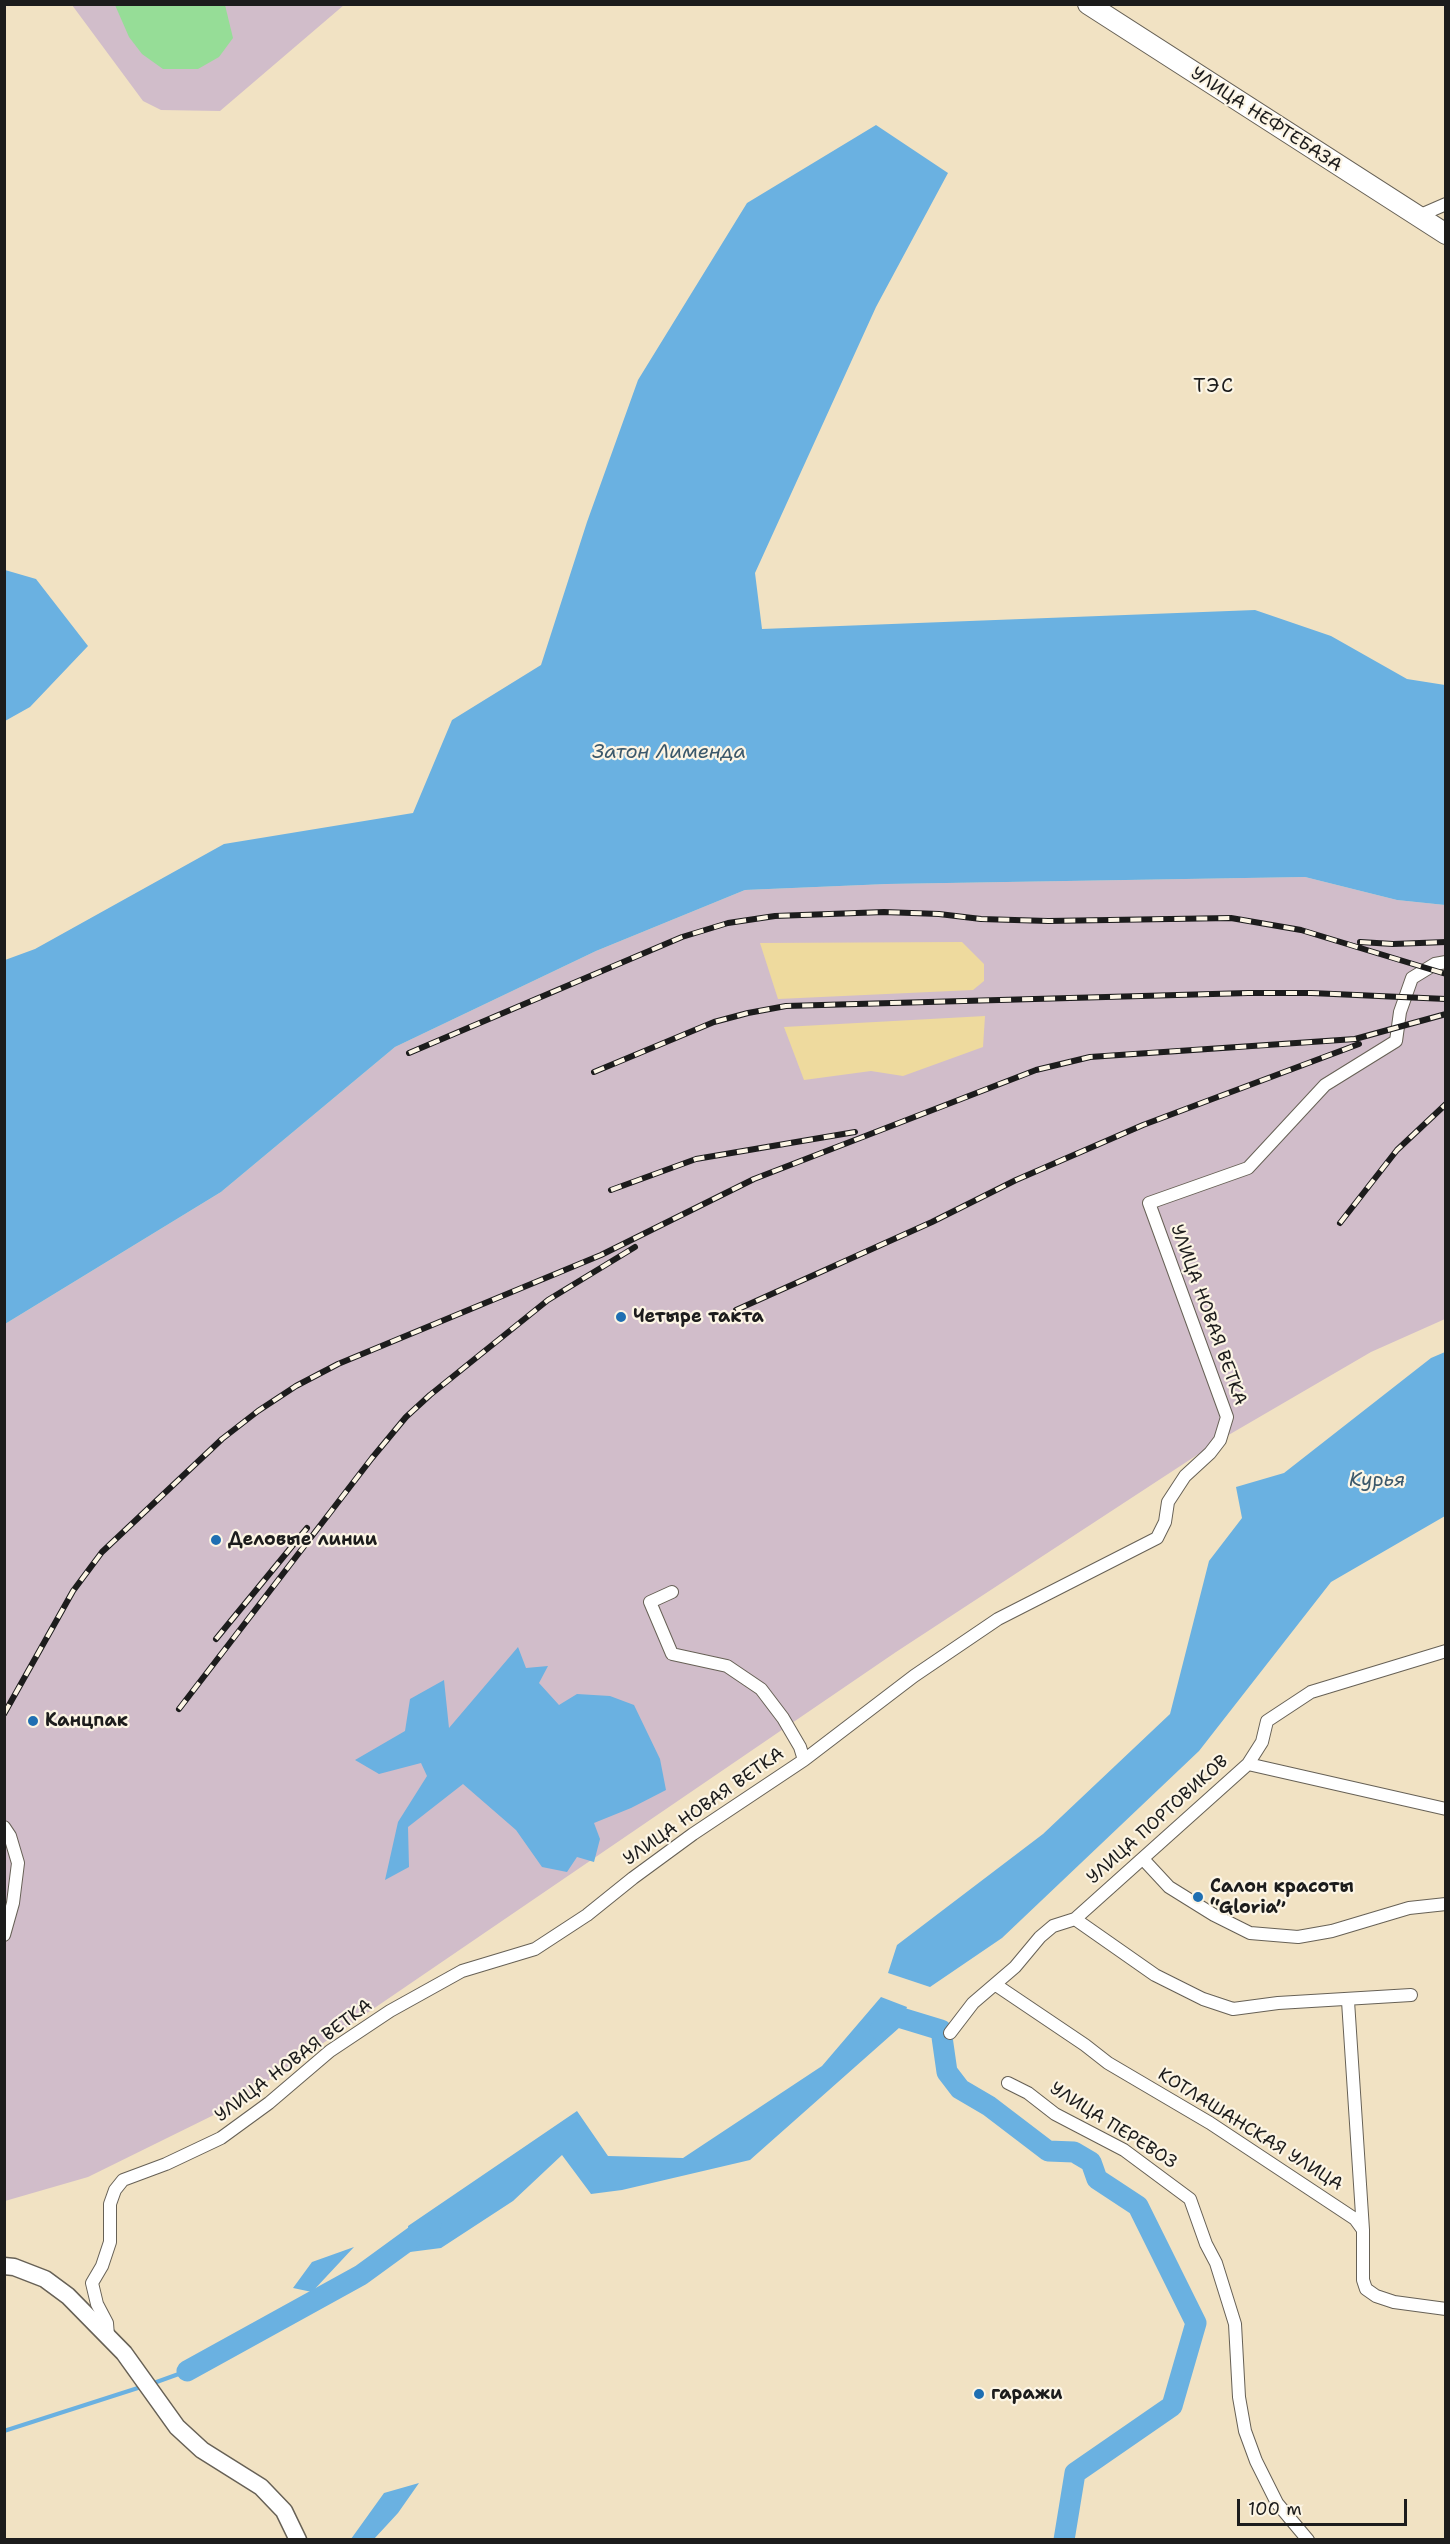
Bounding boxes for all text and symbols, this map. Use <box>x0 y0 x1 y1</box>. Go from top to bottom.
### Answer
street label: УЛИЦА НЕФТЕБАЗА <box>1186 63 1346 177</box>
district label: ТЭС <box>1193 375 1235 399</box>
water label: Затон Лименда <box>592 741 746 765</box>
street label: УЛИЦА НОВАЯ ВЕТКА <box>1165 1222 1251 1408</box>
place label: Четыре такта <box>633 1306 764 1328</box>
marker: Четыре такта <box>614 1310 628 1324</box>
water label: Курья <box>1349 1469 1405 1493</box>
place label: Деловые линии <box>228 1529 377 1551</box>
marker: Деловые линии <box>209 1533 223 1547</box>
place label: Канцпак <box>45 1710 128 1732</box>
marker: Канцпак <box>26 1714 40 1728</box>
street label: УЛИЦА НОВАЯ ВЕТКА <box>620 1743 788 1871</box>
street label: УЛИЦА ПОРТОВИКОВ <box>1083 1751 1233 1889</box>
place label: Салон красоты “Gloria” <box>1210 1876 1354 1918</box>
marker: Салон красоты “Gloria” <box>1191 1890 1205 1904</box>
street label: УЛИЦА НОВАЯ ВЕТКА <box>211 1995 377 2127</box>
street label: КОТЛАШАНСКАЯ УЛИЦА <box>1153 2064 1347 2196</box>
street label: УЛИЦА ПЕРЕВОЗ <box>1045 2078 1181 2174</box>
place label: гаражи <box>991 2383 1063 2405</box>
marker: гаражи <box>972 2387 986 2401</box>
scale bar <box>1240 2487 1410 2525</box>
text: 100 m <box>1248 2497 1302 2521</box>

